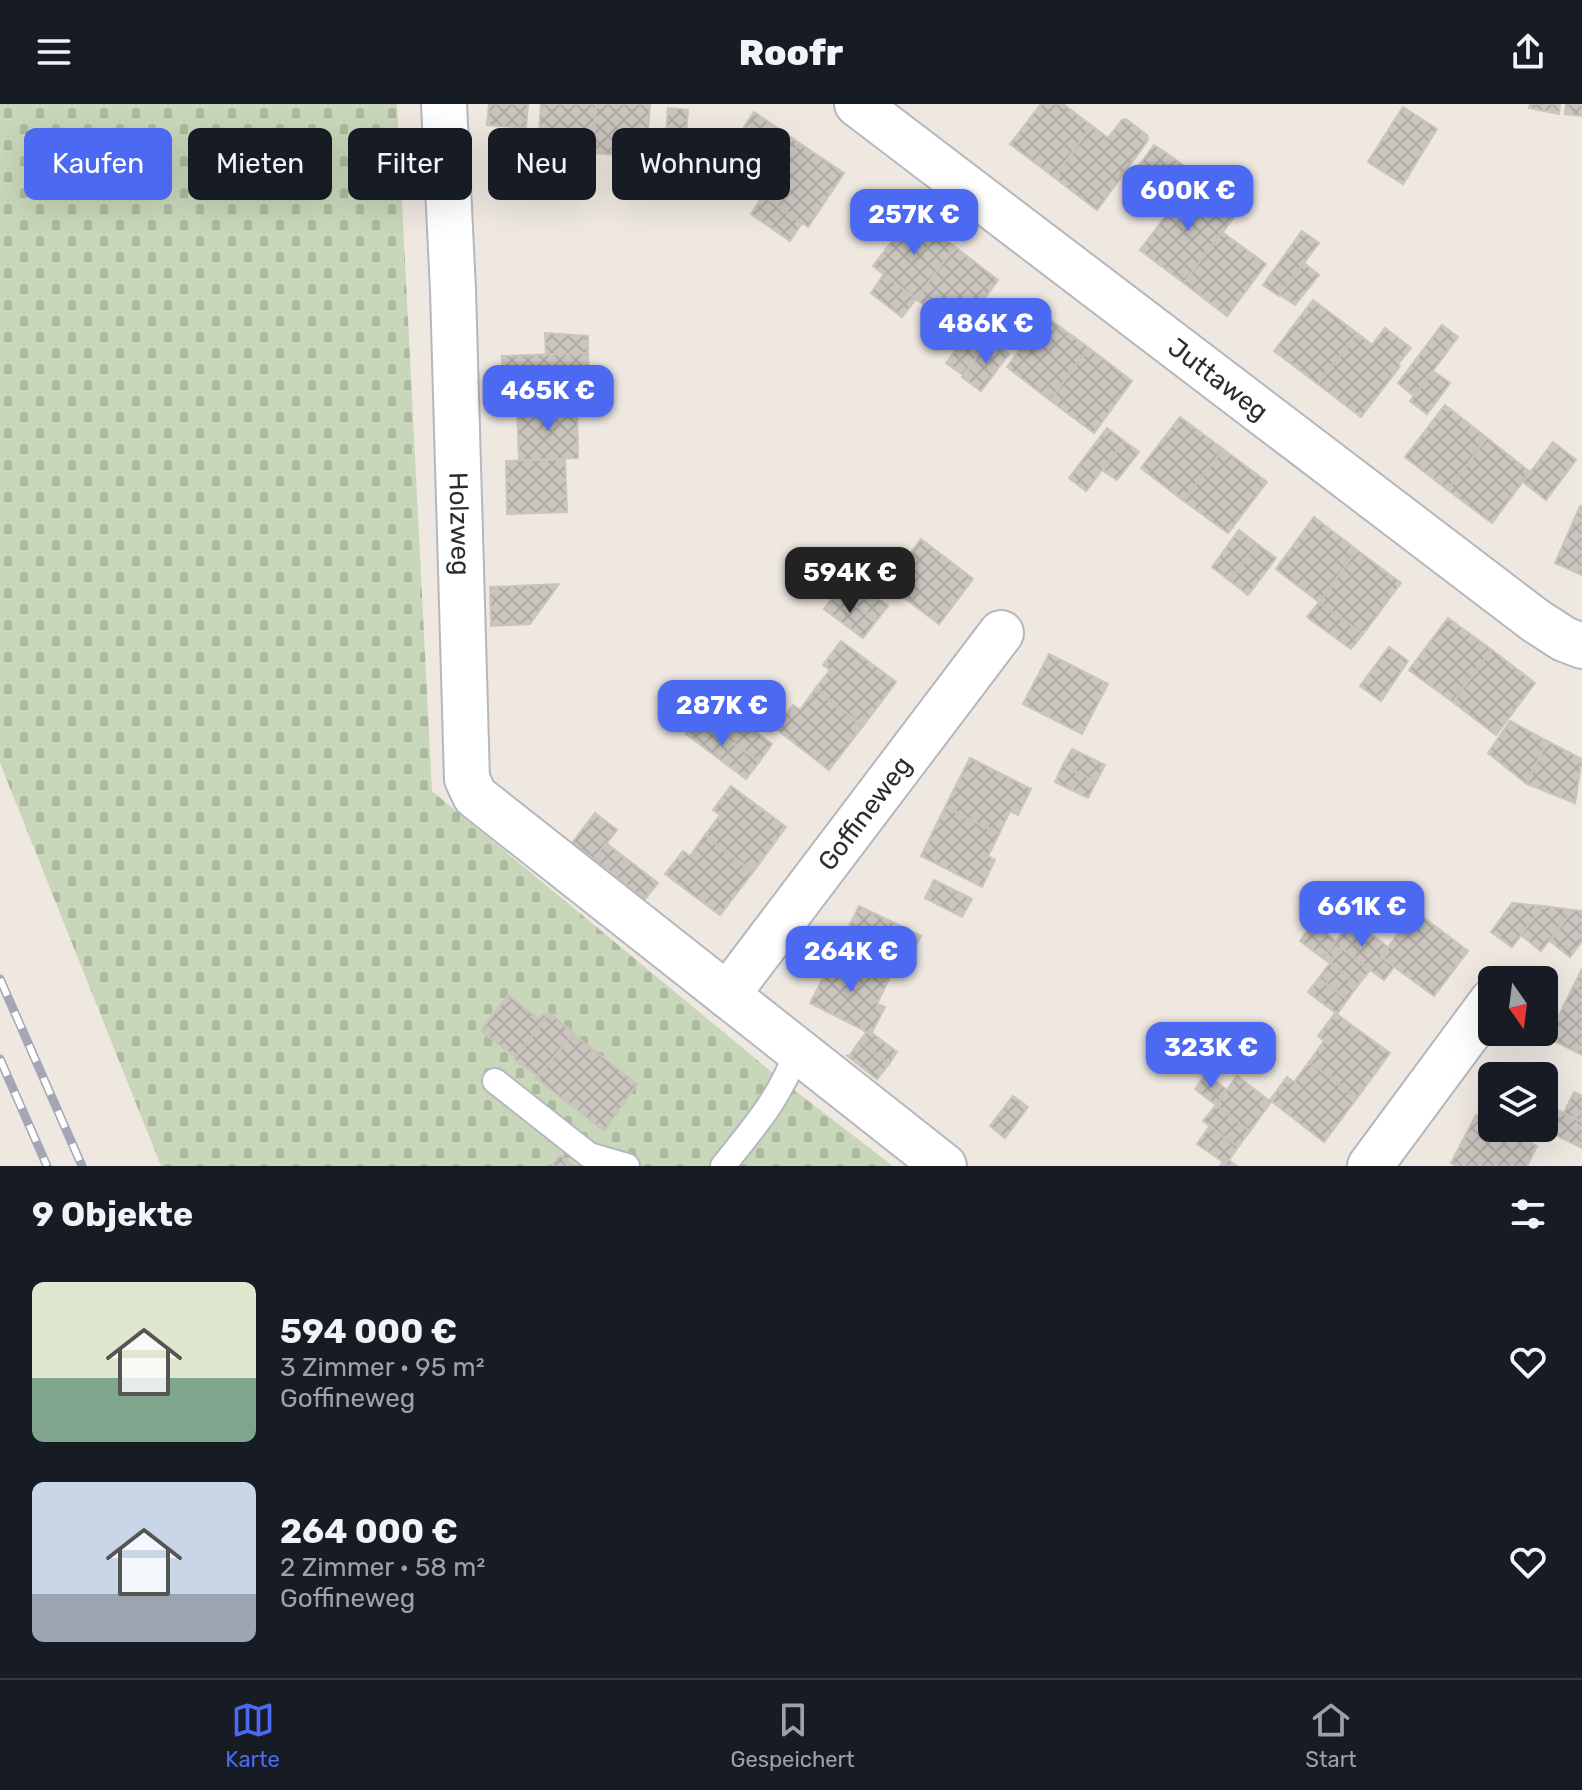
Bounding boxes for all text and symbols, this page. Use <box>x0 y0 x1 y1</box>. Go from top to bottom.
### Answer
icon: menu <box>32 30 76 74</box>
icon: share <box>1506 30 1550 74</box>
text: Roofr <box>739 31 843 74</box>
chip: Kaufen <box>24 128 172 200</box>
chip: Mieten <box>188 128 332 200</box>
chip: Filter <box>348 128 472 200</box>
chip: Neu <box>488 128 596 200</box>
chip: Wohnung <box>612 128 790 200</box>
pin: 600K € <box>1123 165 1253 233</box>
text: 600K € <box>1140 175 1236 206</box>
pin: 257K € <box>849 189 979 257</box>
text: 257K € <box>868 199 960 230</box>
pin: 486K € <box>921 298 1051 366</box>
text: 486K € <box>938 308 1034 339</box>
street label: Juttaweg <box>1162 332 1274 427</box>
pin: 465K € <box>483 365 613 433</box>
text: 465K € <box>501 375 595 406</box>
street label: Holzweg <box>442 471 476 576</box>
pin: 594K € <box>785 547 915 615</box>
text: 594K € <box>803 557 897 588</box>
pin: 287K € <box>657 680 787 748</box>
text: 287K € <box>676 690 768 721</box>
street label: Goffineweg <box>812 750 918 877</box>
pin: 661K € <box>1297 881 1427 949</box>
text: 661K € <box>1317 891 1407 922</box>
pin: 264K € <box>786 926 916 994</box>
text: 264K € <box>804 936 898 967</box>
north arrow <box>1478 966 1558 1046</box>
map controls <box>1478 966 1558 1142</box>
pin: 323K € <box>1146 1022 1276 1090</box>
text: 323K € <box>1164 1032 1258 1063</box>
button: layers <box>1478 1062 1558 1142</box>
icon: filters <box>1506 1192 1550 1236</box>
text: 9 Objekte <box>32 1194 193 1235</box>
text: 594 000 € <box>280 1311 457 1352</box>
icon: home <box>96 1314 192 1410</box>
icon: heart <box>1506 1340 1550 1384</box>
text: 3 Zimmer · 95 m² <box>280 1352 485 1383</box>
text: Goffineweg <box>280 1383 415 1414</box>
text: 264 000 € <box>280 1511 458 1552</box>
icon: home <box>96 1514 192 1610</box>
icon: heart <box>1506 1540 1550 1584</box>
text: 2 Zimmer · 58 m² <box>280 1552 485 1583</box>
text: Goffineweg <box>280 1583 415 1614</box>
tab: Karte <box>225 1698 280 1773</box>
tab: Gespeichert <box>730 1698 855 1773</box>
tab: Start <box>1305 1698 1357 1773</box>

